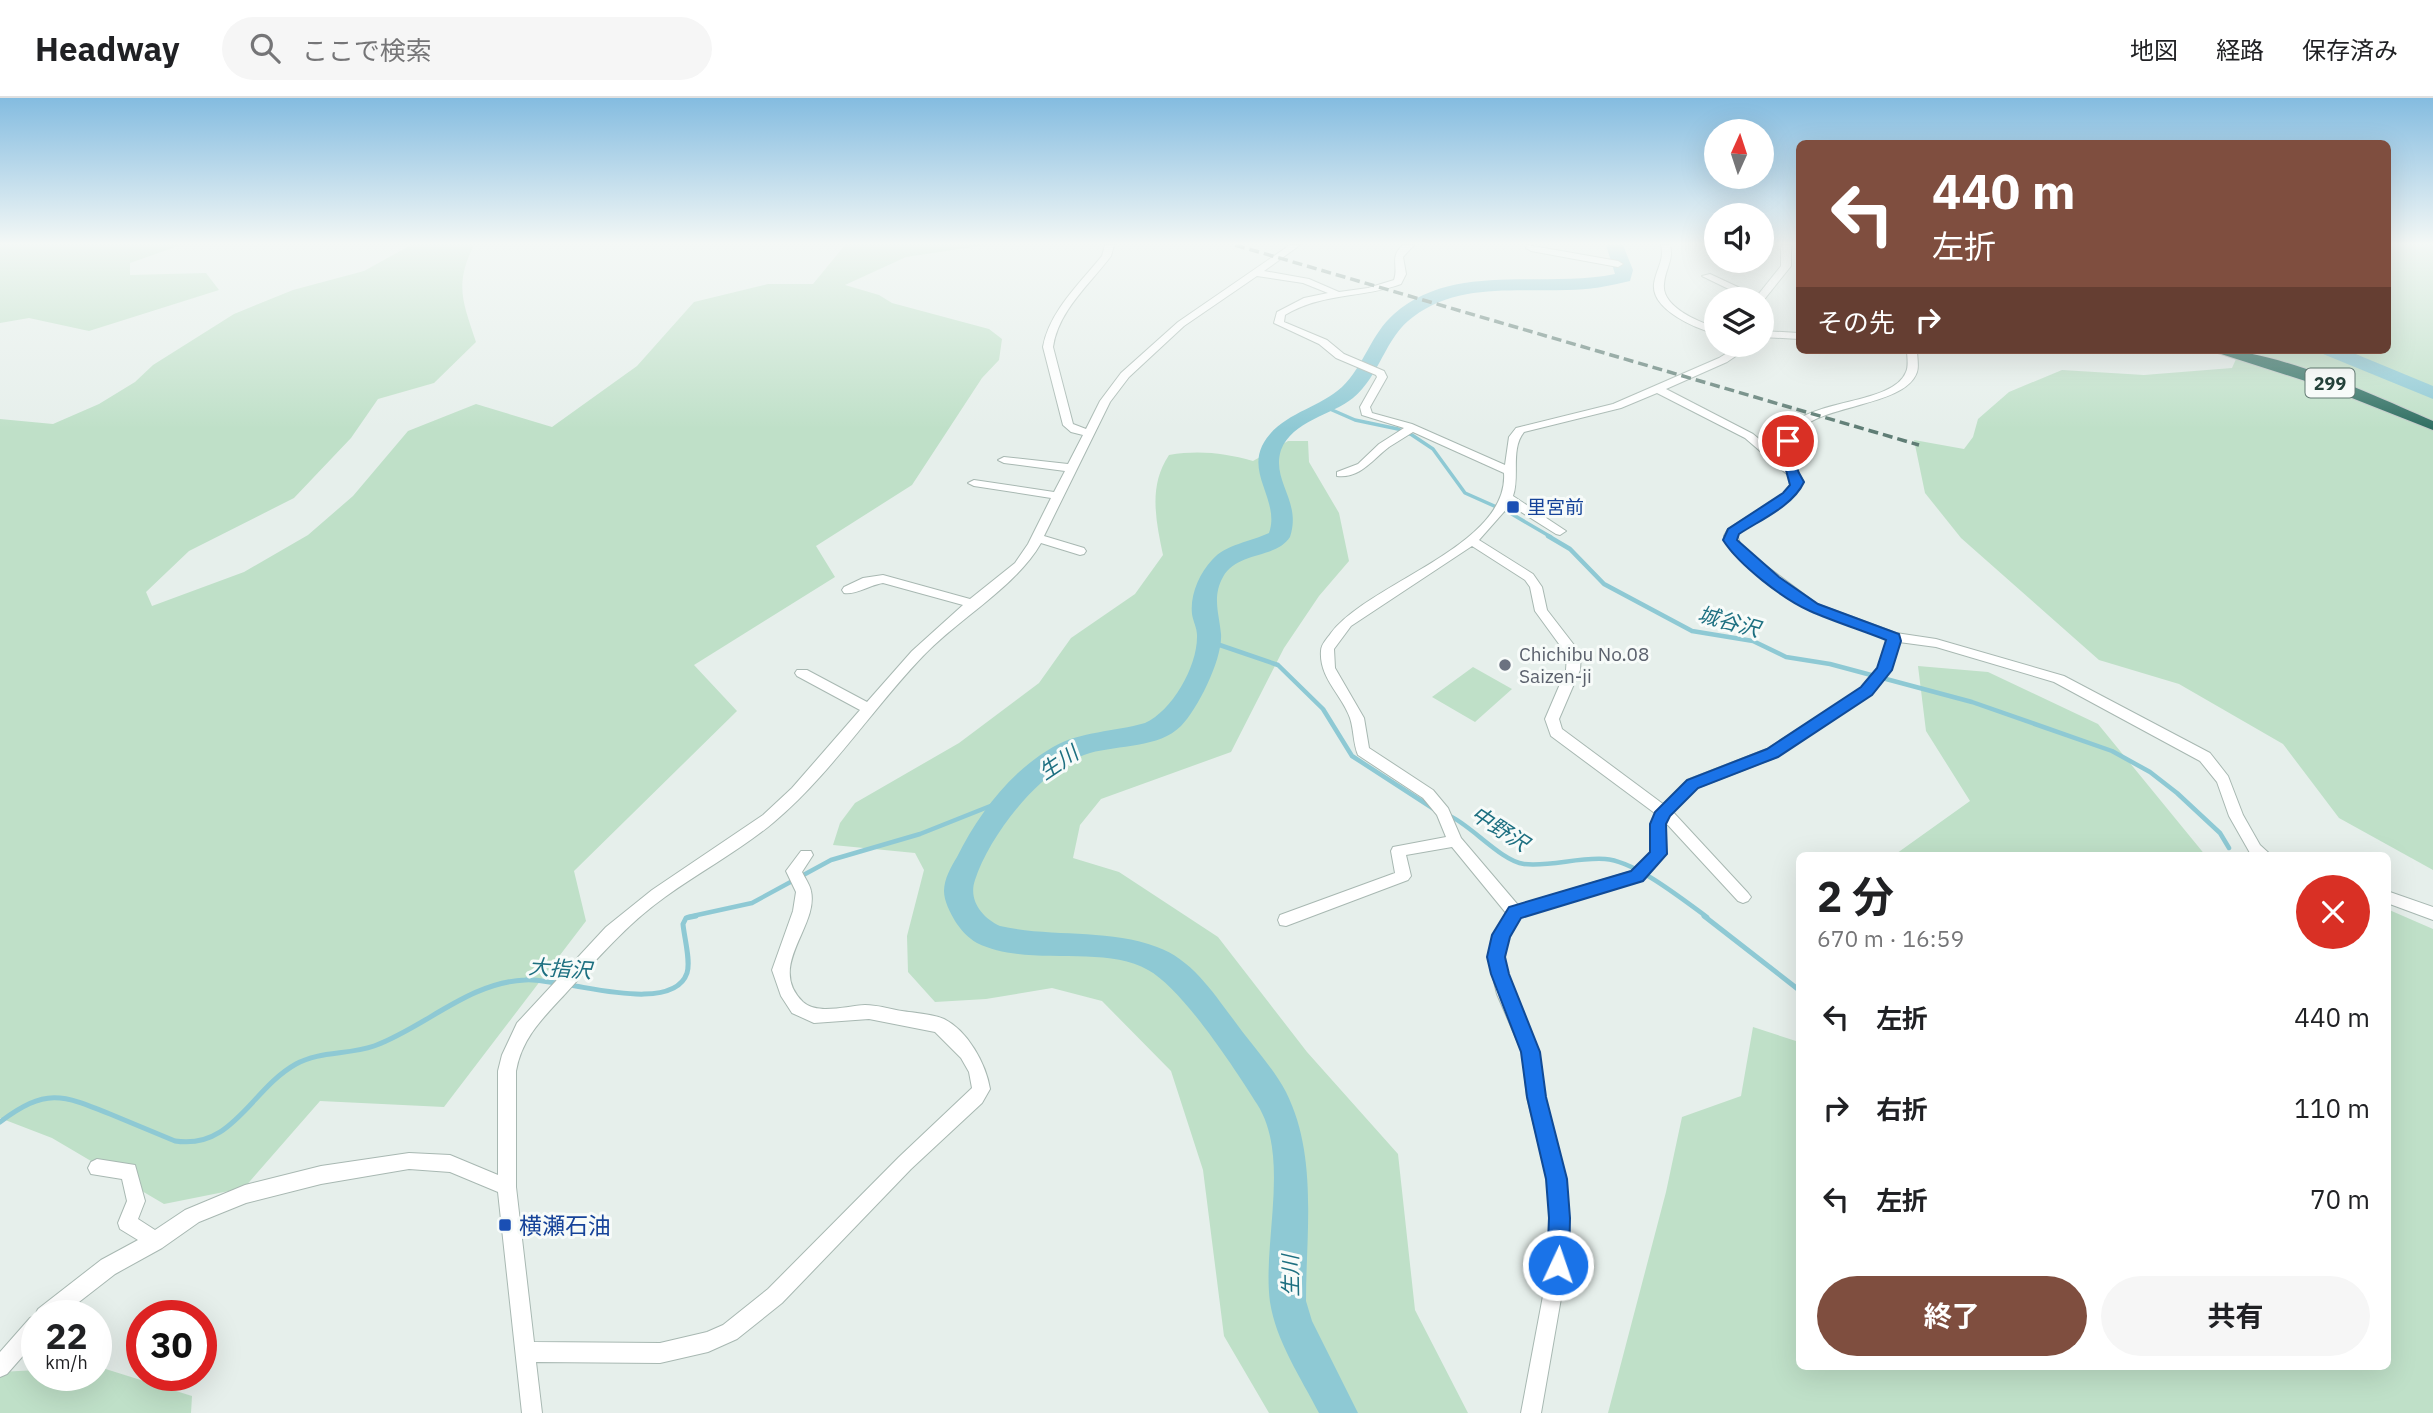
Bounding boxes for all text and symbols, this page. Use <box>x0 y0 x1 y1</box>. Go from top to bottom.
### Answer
search box <box>222 17 712 80</box>
text: Headway <box>35 27 180 70</box>
icon: search <box>246 29 284 67</box>
text: ここで検索 <box>302 33 432 67</box>
text: 地図 <box>2130 34 2178 66</box>
text: 経路 <box>2216 34 2264 66</box>
text: 保存済み <box>2302 34 2398 66</box>
north arrow <box>1704 119 1774 189</box>
map controls <box>1704 119 1774 357</box>
text: 440 m <box>1932 159 2076 222</box>
icon: left <box>1817 168 1908 259</box>
button: sound <box>1704 203 1774 273</box>
text: 左折 <box>1932 225 1996 267</box>
button: layers <box>1704 287 1774 357</box>
icon: right <box>1909 301 1947 339</box>
text: その先 <box>1817 305 1895 339</box>
road number: 299 <box>2306 368 2354 398</box>
pin <box>1758 411 1818 471</box>
icon: arrive <box>1769 422 1807 460</box>
place label: 里宮前 <box>1527 495 1584 519</box>
marker: 里宮前 <box>1505 499 1521 515</box>
water label: 城谷沢 <box>1695 599 1766 643</box>
place label: Chichibu No.08 Saizen-ji <box>1519 642 1649 688</box>
marker: Chichibu No.08 Saizen-ji <box>1497 657 1513 673</box>
water label: 生川 <box>1033 738 1085 785</box>
water label: 中野沢 <box>1466 799 1537 859</box>
text: 2 分 <box>1817 869 1894 924</box>
button: close <box>2296 875 2370 949</box>
text: 670 m · 16:59 <box>1817 923 1964 953</box>
water label: 大指沢 <box>528 952 595 984</box>
icon: left <box>1817 998 1855 1036</box>
text: 440 m <box>2294 1000 2370 1034</box>
text: 左折 <box>1876 1001 1928 1035</box>
icon: right <box>1817 1089 1855 1127</box>
text: 110 m <box>2294 1091 2370 1125</box>
text: 右折 <box>1876 1092 1928 1126</box>
icon: left <box>1817 1180 1855 1218</box>
text: 70 m <box>2310 1182 2370 1216</box>
text: 左折 <box>1876 1183 1928 1217</box>
place label: 横瀬石油 <box>519 1210 611 1240</box>
marker: 横瀬石油 <box>497 1217 513 1233</box>
position arrow <box>1521 1228 1595 1302</box>
water label: 生川 <box>1276 1253 1304 1297</box>
button: 終了 <box>1817 1276 2087 1356</box>
button: 共有 <box>2101 1276 2370 1356</box>
speed limit sign: 30 <box>126 1300 217 1391</box>
text: 22 <box>45 1313 88 1359</box>
text: km/h <box>45 1351 88 1374</box>

